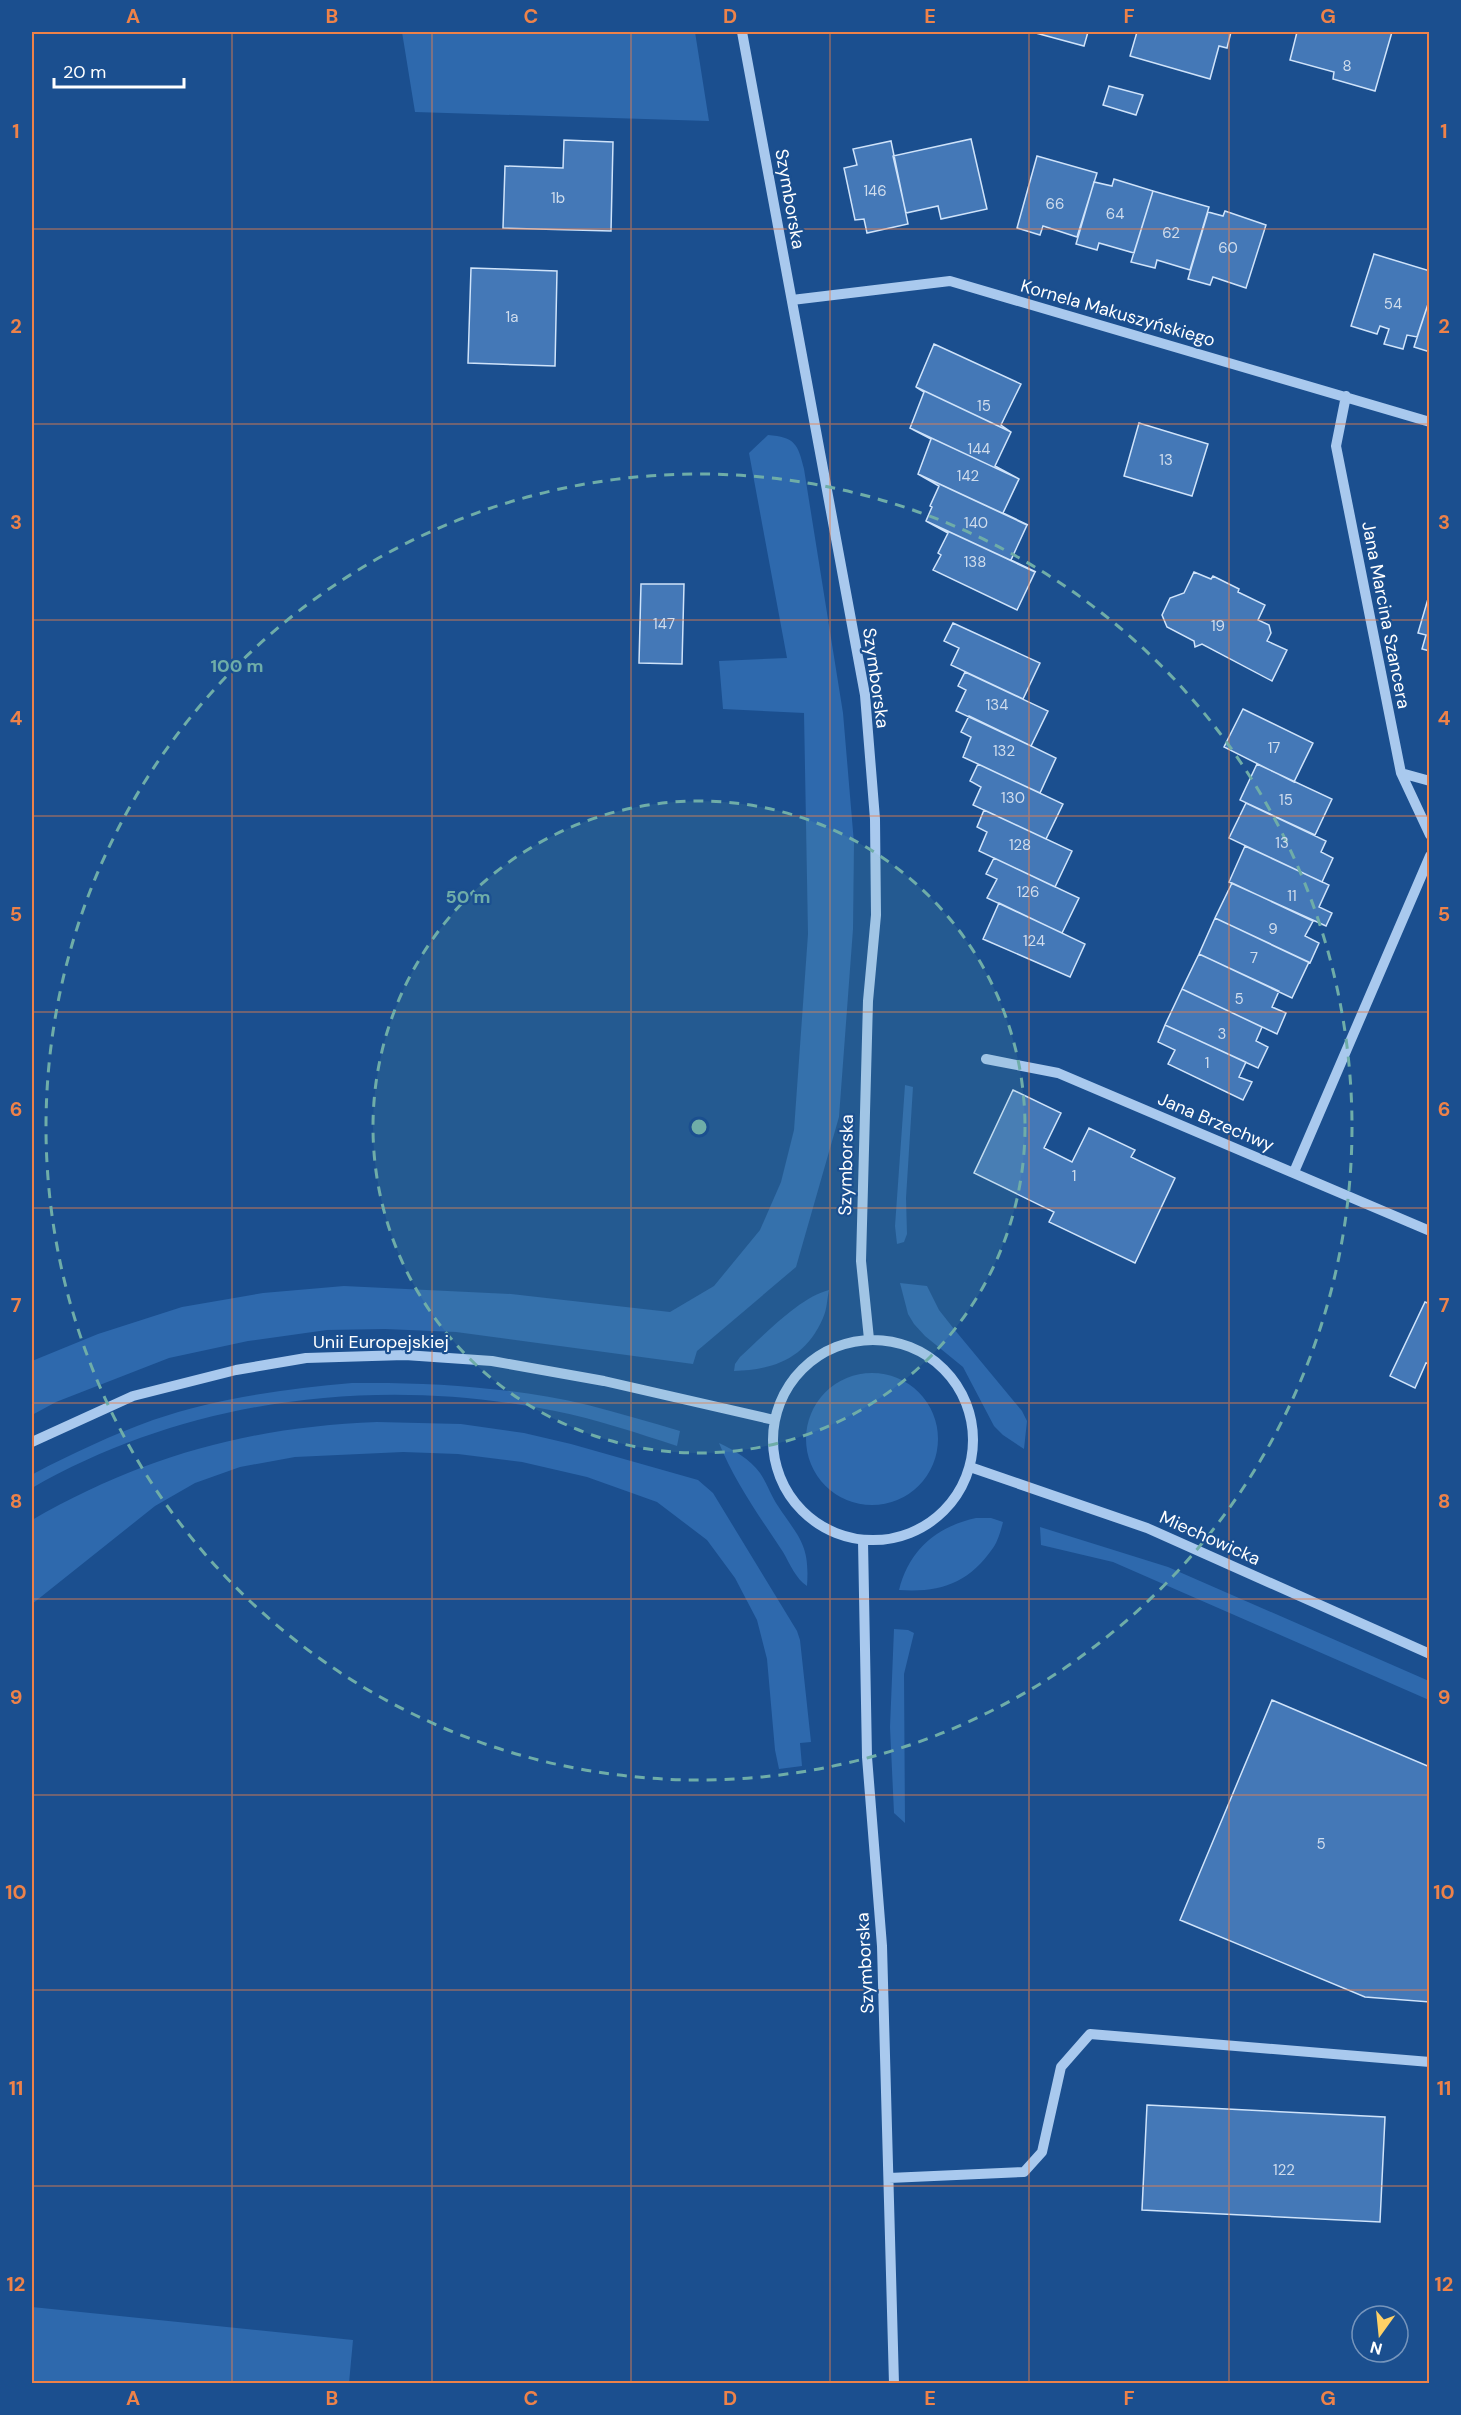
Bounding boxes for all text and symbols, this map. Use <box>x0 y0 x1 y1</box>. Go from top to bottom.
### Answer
text: A <box>126 3 140 29</box>
text: B <box>326 3 338 29</box>
text: C <box>524 3 538 29</box>
text: D <box>723 3 737 29</box>
text: E <box>924 3 936 29</box>
text: F <box>1123 3 1135 29</box>
text: G <box>1320 3 1336 29</box>
scale bar <box>54 51 184 89</box>
house number: 8 <box>1342 56 1352 76</box>
text: 20 m <box>63 60 106 84</box>
text: 1 <box>12 118 20 144</box>
text: 1 <box>1440 118 1448 144</box>
street label: Szymborska <box>769 147 811 251</box>
house number: 146 <box>863 181 887 201</box>
house number: 1b <box>551 188 565 208</box>
house number: 66 <box>1046 194 1064 214</box>
house number: 64 <box>1106 204 1124 224</box>
house number: 62 <box>1162 223 1180 243</box>
house number: 60 <box>1218 238 1238 258</box>
street label: Kornela Makuszyńskiego <box>1018 274 1218 352</box>
house number: 54 <box>1384 294 1402 314</box>
house number: 1a <box>506 307 518 327</box>
text: 2 <box>10 313 22 339</box>
text: 2 <box>1438 313 1450 339</box>
house number: 15 <box>977 396 991 416</box>
house number: 144 <box>968 439 990 459</box>
house number: 13 <box>1159 450 1173 470</box>
house number: 142 <box>957 466 979 486</box>
text: 3 <box>10 509 22 535</box>
text: 3 <box>1438 509 1450 535</box>
house number: 140 <box>964 513 988 533</box>
street label: Jana Marcina Szancera <box>1356 519 1416 711</box>
house number: 138 <box>964 552 986 572</box>
house number: 147 <box>653 614 675 634</box>
house number: 19 <box>1211 616 1225 636</box>
street label: Szymborska <box>857 626 895 730</box>
text: 100 m <box>210 654 264 678</box>
house number: 134 <box>986 695 1008 715</box>
text: 4 <box>10 705 23 731</box>
text: 4 <box>1438 705 1451 731</box>
house number: 17 <box>1268 738 1280 758</box>
house number: 132 <box>993 741 1015 761</box>
house number: 130 <box>1001 788 1025 808</box>
house number: 15 <box>1279 790 1293 810</box>
house number: 13 <box>1275 833 1289 853</box>
house number: 128 <box>1009 835 1031 855</box>
house number: 126 <box>1017 882 1039 902</box>
text: 50 m <box>445 885 491 909</box>
house number: 11 <box>1287 886 1297 906</box>
text: 5 <box>10 901 22 927</box>
text: 5 <box>1438 901 1450 927</box>
house number: 9 <box>1268 919 1278 939</box>
house number: 124 <box>1023 931 1045 951</box>
house number: 7 <box>1250 948 1258 968</box>
house number: 5 <box>1234 989 1244 1009</box>
house number: 3 <box>1218 1024 1226 1044</box>
house number: 1 <box>1205 1053 1209 1073</box>
street label: Jana Brzechwy <box>1154 1087 1278 1157</box>
text: 6 <box>10 1096 22 1122</box>
text: 6 <box>1438 1096 1450 1122</box>
street label: Szymborska <box>833 1114 859 1216</box>
centre of rings <box>689 1117 709 1137</box>
house number: 1 <box>1072 1166 1076 1186</box>
text: 7 <box>11 1292 22 1318</box>
text: 7 <box>1439 1292 1450 1318</box>
street label: Unii Europejskiej <box>313 1330 449 1354</box>
text: 8 <box>10 1488 22 1514</box>
text: 8 <box>1438 1488 1450 1514</box>
street label: Miechowicka <box>1156 1505 1264 1571</box>
text: 9 <box>10 1684 22 1710</box>
text: 9 <box>1438 1684 1450 1710</box>
house number: 5 <box>1316 1834 1326 1854</box>
text: 10 <box>5 1879 27 1905</box>
text: 10 <box>1433 1879 1455 1905</box>
street label: Szymborska <box>850 1912 880 2014</box>
text: 11 <box>9 2075 23 2101</box>
text: 11 <box>1437 2075 1451 2101</box>
house number: 122 <box>1273 2160 1295 2180</box>
text: 12 <box>7 2271 25 2297</box>
text: 12 <box>1435 2271 1453 2297</box>
north arrow <box>1350 2304 1410 2364</box>
text: N <box>1368 2336 1385 2360</box>
text: A <box>126 2385 140 2411</box>
text: B <box>326 2385 338 2411</box>
text: C <box>524 2385 538 2411</box>
text: D <box>723 2385 737 2411</box>
text: E <box>924 2385 936 2411</box>
text: F <box>1123 2385 1135 2411</box>
text: G <box>1320 2385 1336 2411</box>

